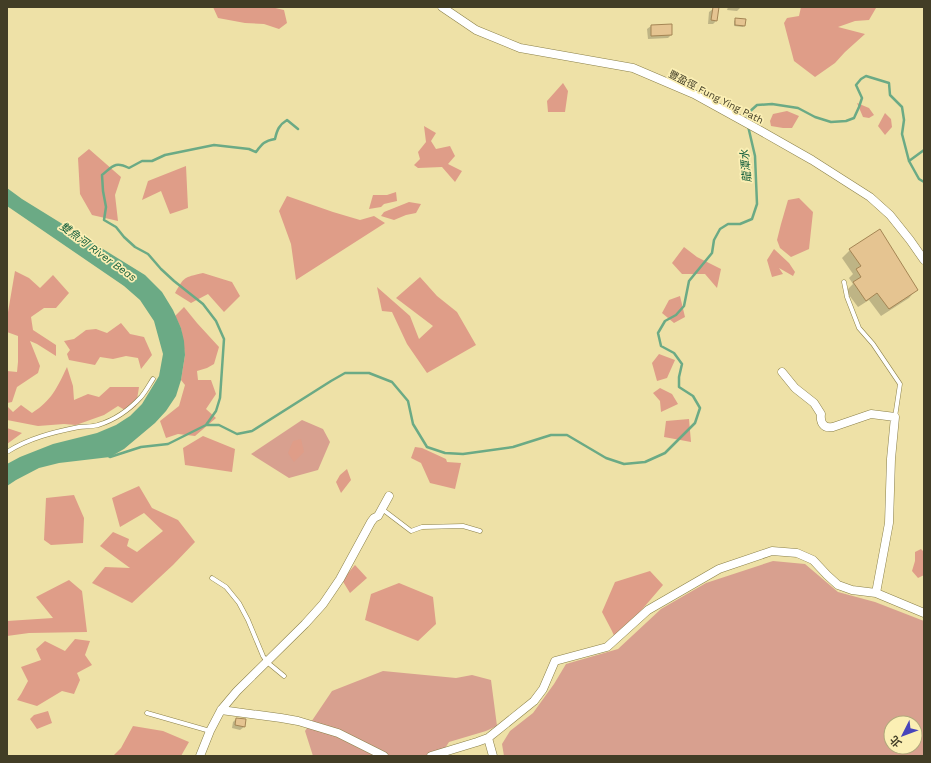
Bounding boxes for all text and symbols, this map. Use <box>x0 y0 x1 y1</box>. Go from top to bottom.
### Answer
street label: 豐盈徑 Fung Ying Path <box>667 68 765 126</box>
water label: 龍潭水 <box>738 148 754 183</box>
water label: 雙魚河 River Beas <box>57 220 139 284</box>
north arrow <box>883 715 923 755</box>
text: 北 <box>887 733 904 750</box>

